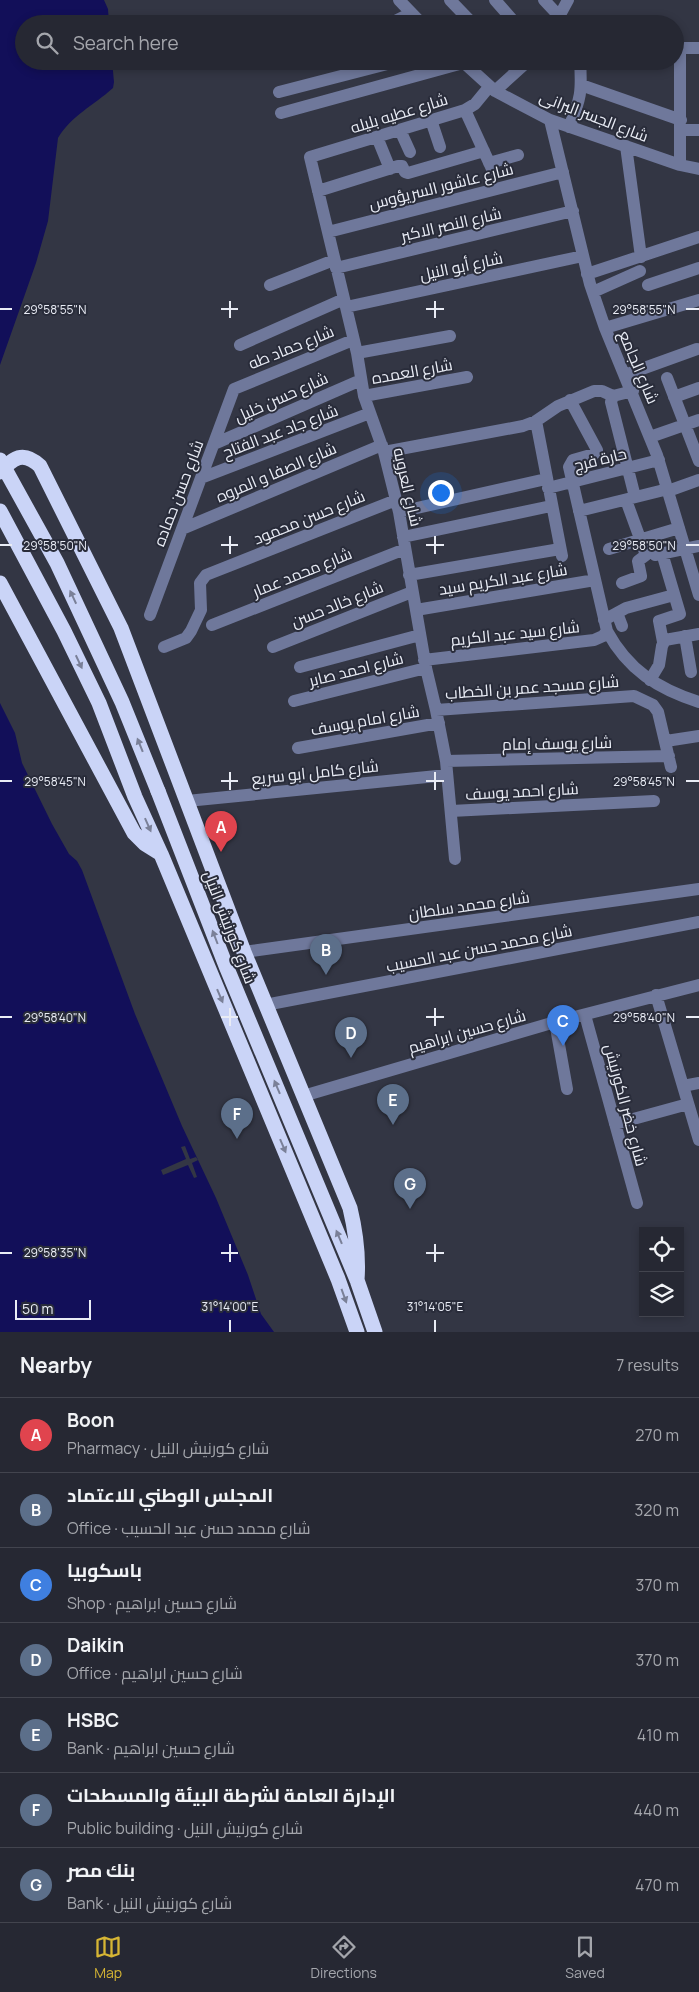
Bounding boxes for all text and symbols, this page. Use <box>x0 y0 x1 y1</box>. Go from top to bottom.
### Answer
search box <box>15 15 684 70</box>
icon: search <box>33 29 61 57</box>
text: Search here <box>73 30 179 56</box>
street label: شارع الجسر البرانى <box>536 85 652 148</box>
street label: شارع عطيه بليله <box>348 88 451 139</box>
street label: شارع عاشور السريؤوس <box>366 157 516 216</box>
street label: شارع النصر الاكبر <box>397 202 504 247</box>
street label: شارع أبو النيل <box>417 246 505 287</box>
text: 29°58'55"N <box>24 301 86 318</box>
text: 29°58'55"N <box>613 301 675 318</box>
street label: شارع حماد طه <box>245 320 338 375</box>
street label: شارع الجامع <box>613 327 664 407</box>
street label: شارع العمده <box>370 353 454 390</box>
street label: شارع حسن خليل <box>231 366 332 428</box>
street label: شارع جاد عبد الفتاح <box>219 399 341 464</box>
street label: شارع حسن حماده <box>148 437 209 550</box>
street label: شارع الصفا و المروه <box>212 437 340 508</box>
street label: حارة فرج <box>571 442 629 477</box>
street label: شارع العروبه <box>387 445 428 529</box>
your location <box>428 480 454 506</box>
street label: شارع حسن محمود <box>250 485 368 550</box>
text: 29°58'50"N <box>23 537 87 554</box>
text: 29°58'50"N <box>612 537 676 554</box>
street label: شارع محمد عمار <box>248 542 356 603</box>
street label: شارع عبد الكريم سيد <box>437 558 569 601</box>
street label: شارع خالد حسن <box>288 576 387 633</box>
one-way arrow <box>68 590 76 604</box>
street label: شارع سيد عبد الكريم <box>449 615 581 652</box>
street label: شارع احمد صابر <box>305 647 406 693</box>
one-way arrow <box>75 655 83 669</box>
street label: شارع مسجد عمر بن الخطاب <box>444 670 620 705</box>
street label: شارع امام يوسف <box>309 700 421 741</box>
street label: شارع يوسف إمام <box>502 731 612 756</box>
one-way arrow <box>135 738 143 753</box>
street label: شارع كامل ابو سريع <box>250 754 380 791</box>
text: 29°58'45"N <box>24 773 86 790</box>
text: 29°58'45"N <box>613 773 675 790</box>
street label: شارع احمد يوسف <box>465 777 579 806</box>
pin: A <box>205 811 237 852</box>
one-way arrow <box>144 818 152 832</box>
street label: شارع كورنيش النيل <box>197 867 262 987</box>
street label: شارع محمد سلطان <box>407 886 531 925</box>
street label: شارع محمد حسن عبد الحسيب <box>384 919 574 978</box>
one-way arrow <box>211 929 219 944</box>
pin: B <box>310 934 342 975</box>
one-way arrow <box>216 989 224 1004</box>
street label: شارع حسين ابراهيم <box>406 1004 529 1059</box>
pin: C <box>547 1005 579 1046</box>
text: 29°58'40"N <box>24 1009 86 1026</box>
text: 29°58'40"N <box>613 1009 675 1026</box>
pin: D <box>335 1017 367 1058</box>
street label: شارع خضر الكورنيش <box>598 1041 653 1169</box>
one-way arrow <box>272 1080 280 1094</box>
pin: E <box>377 1084 409 1125</box>
pin: F <box>221 1098 253 1139</box>
one-way arrow <box>279 1139 287 1153</box>
pin: G <box>394 1168 426 1209</box>
map controls <box>639 1227 684 1317</box>
button: locate <box>639 1227 684 1272</box>
one-way arrow <box>335 1230 343 1244</box>
text: 29°58'35"N <box>24 1244 86 1261</box>
button: layers <box>639 1272 684 1317</box>
one-way arrow <box>340 1289 348 1304</box>
scale bar <box>15 1297 91 1320</box>
text: 31°14'00"E <box>202 1298 259 1315</box>
text: 31°14'05"E <box>407 1298 463 1315</box>
text: 50 m <box>22 1299 53 1318</box>
text: Nearby <box>20 1351 92 1379</box>
text: 7 results <box>616 1354 679 1376</box>
text: Boon <box>67 1407 114 1433</box>
text: A <box>31 1424 41 1446</box>
text: 270 m <box>635 1424 679 1446</box>
text: Pharmacy · شارع كورنيش النيل <box>67 1437 269 1459</box>
text: المجلس الوطني للاعتماد <box>67 1482 273 1508</box>
text: B <box>31 1499 41 1521</box>
text: 320 m <box>635 1499 679 1521</box>
text: Office · شارع محمد حسن عبد الحسيب <box>67 1517 310 1539</box>
text: باسكوبيا <box>67 1557 142 1583</box>
text: C <box>30 1574 42 1596</box>
text: 370 m <box>636 1574 679 1596</box>
text: Shop · شارع حسين ابراهيم <box>67 1592 237 1614</box>
text: Daikin <box>67 1632 124 1658</box>
text: D <box>30 1649 42 1671</box>
text: 370 m <box>636 1649 679 1671</box>
text: Office · شارع حسين ابراهيم <box>67 1662 243 1684</box>
text: HSBC <box>67 1707 119 1733</box>
text: E <box>31 1724 41 1746</box>
text: 410 m <box>637 1724 679 1746</box>
text: Bank · شارع حسين ابراهيم <box>67 1737 235 1759</box>
text: الإدارة العامة لشرطة البيئة والمسطحات <box>67 1782 395 1808</box>
text: F <box>32 1799 40 1821</box>
text: 440 m <box>633 1799 679 1821</box>
text: Public building · شارع كورنيش النيل <box>67 1817 303 1839</box>
text: بنك مصر <box>67 1857 135 1883</box>
text: G <box>30 1874 42 1896</box>
text: 470 m <box>635 1874 679 1896</box>
text: Bank · شارع كورنيش النيل <box>67 1892 232 1914</box>
tab: Map <box>94 1933 122 1982</box>
tab: Directions <box>311 1933 377 1982</box>
tab: Saved <box>565 1933 605 1982</box>

